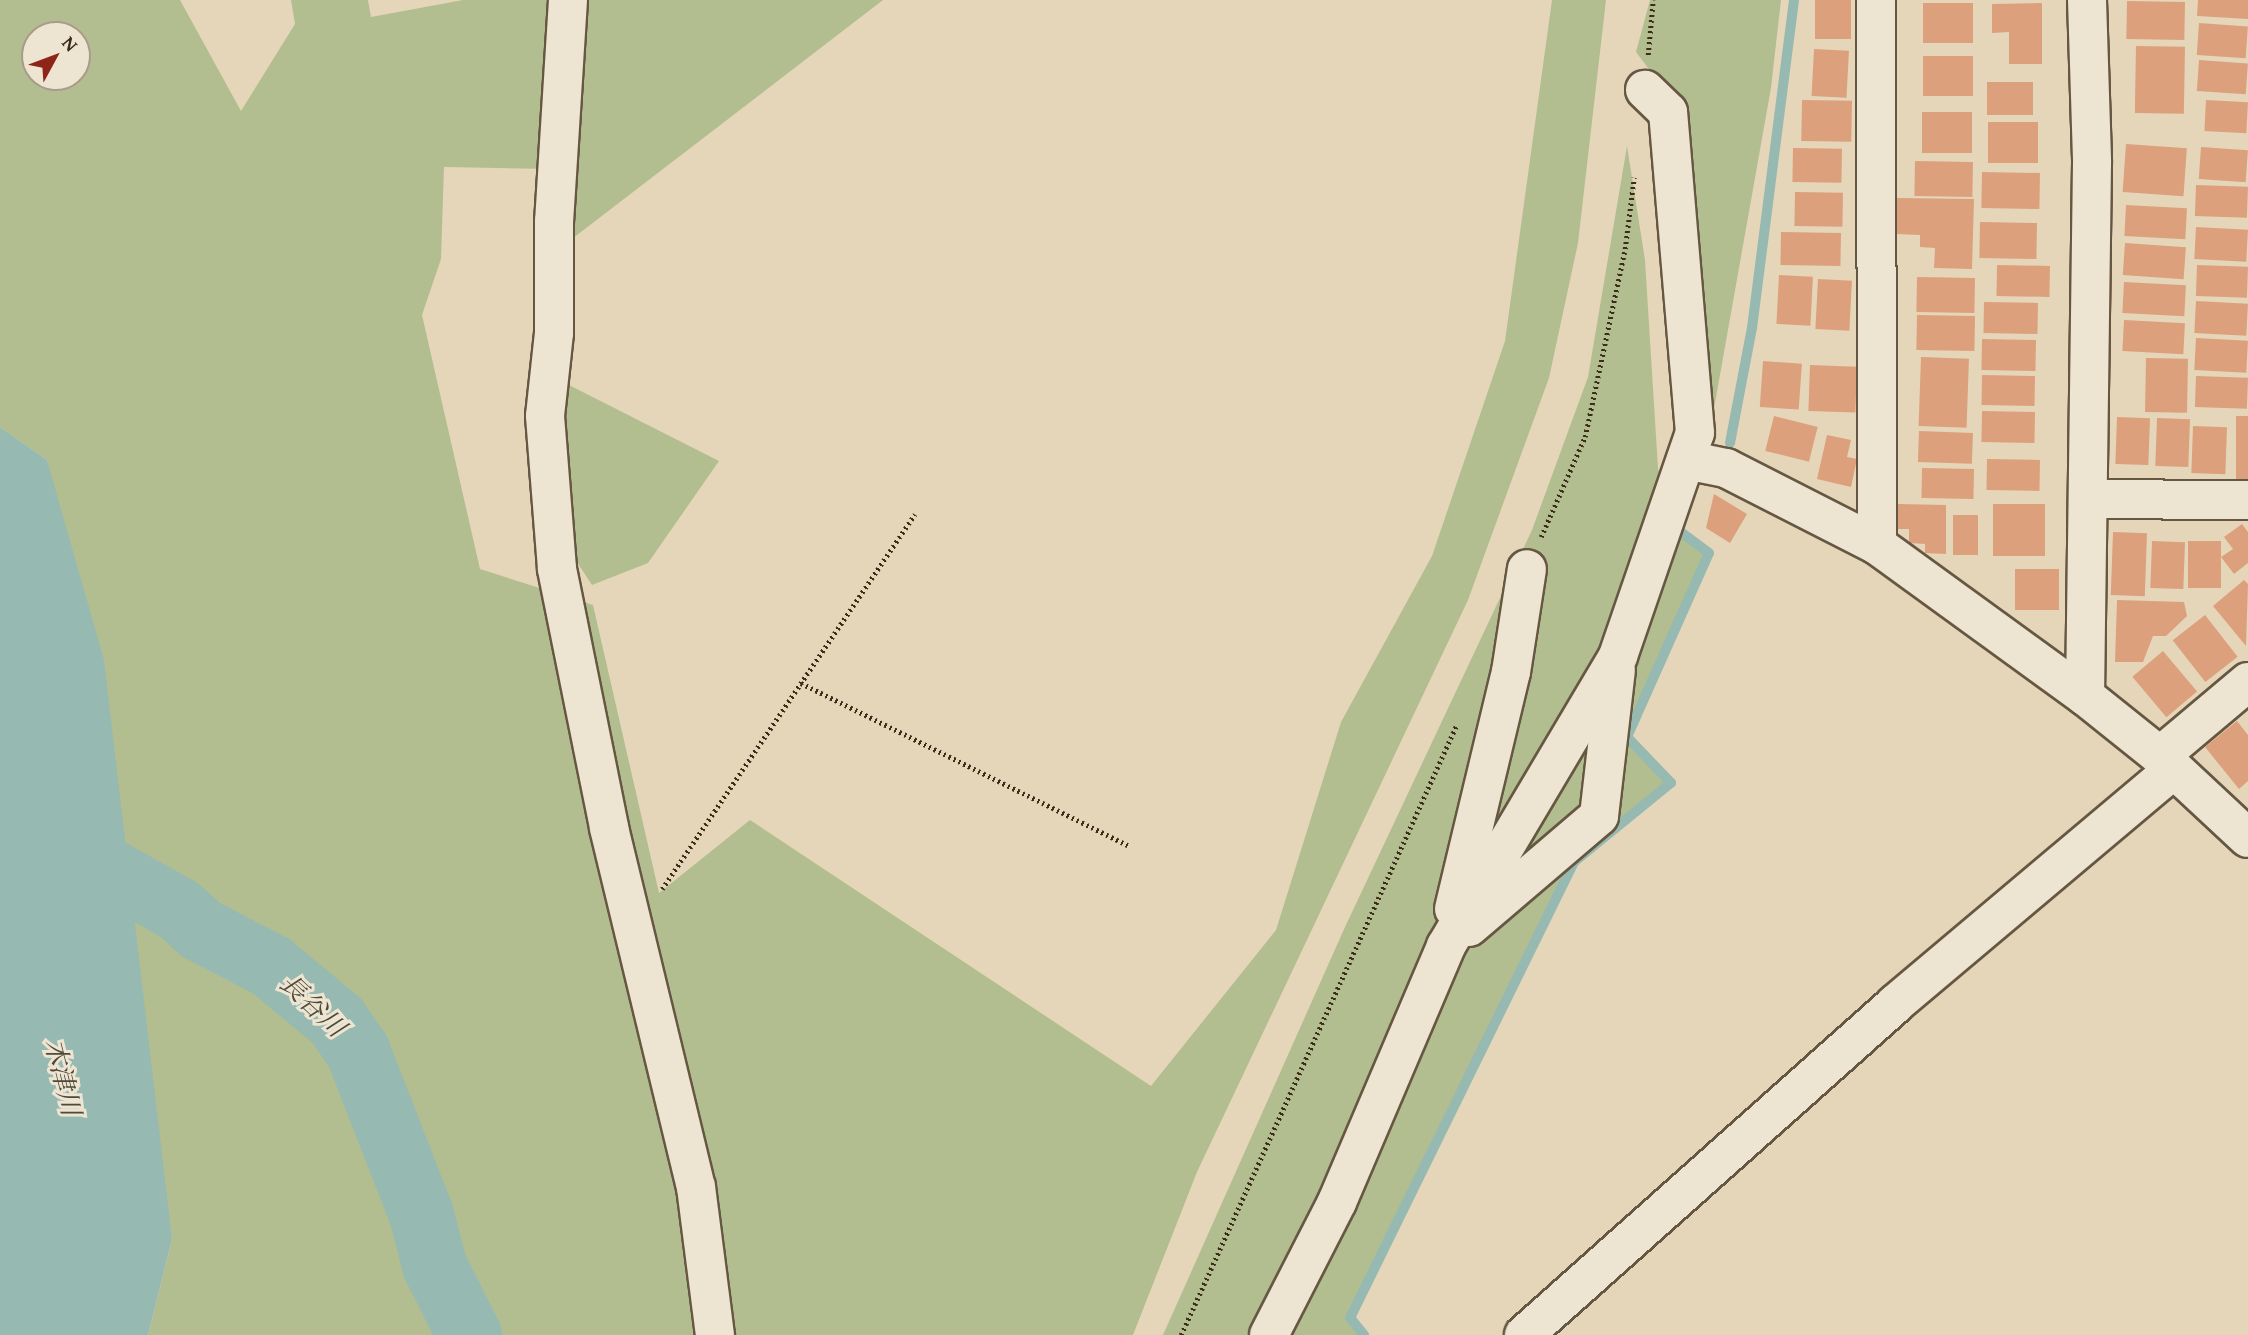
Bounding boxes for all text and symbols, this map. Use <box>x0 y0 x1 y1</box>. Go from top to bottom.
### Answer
north arrow <box>21 21 91 91</box>
text: N <box>56 30 85 58</box>
water label: 長谷川 <box>274 967 352 1043</box>
water label: 木津川 <box>38 1035 88 1119</box>

